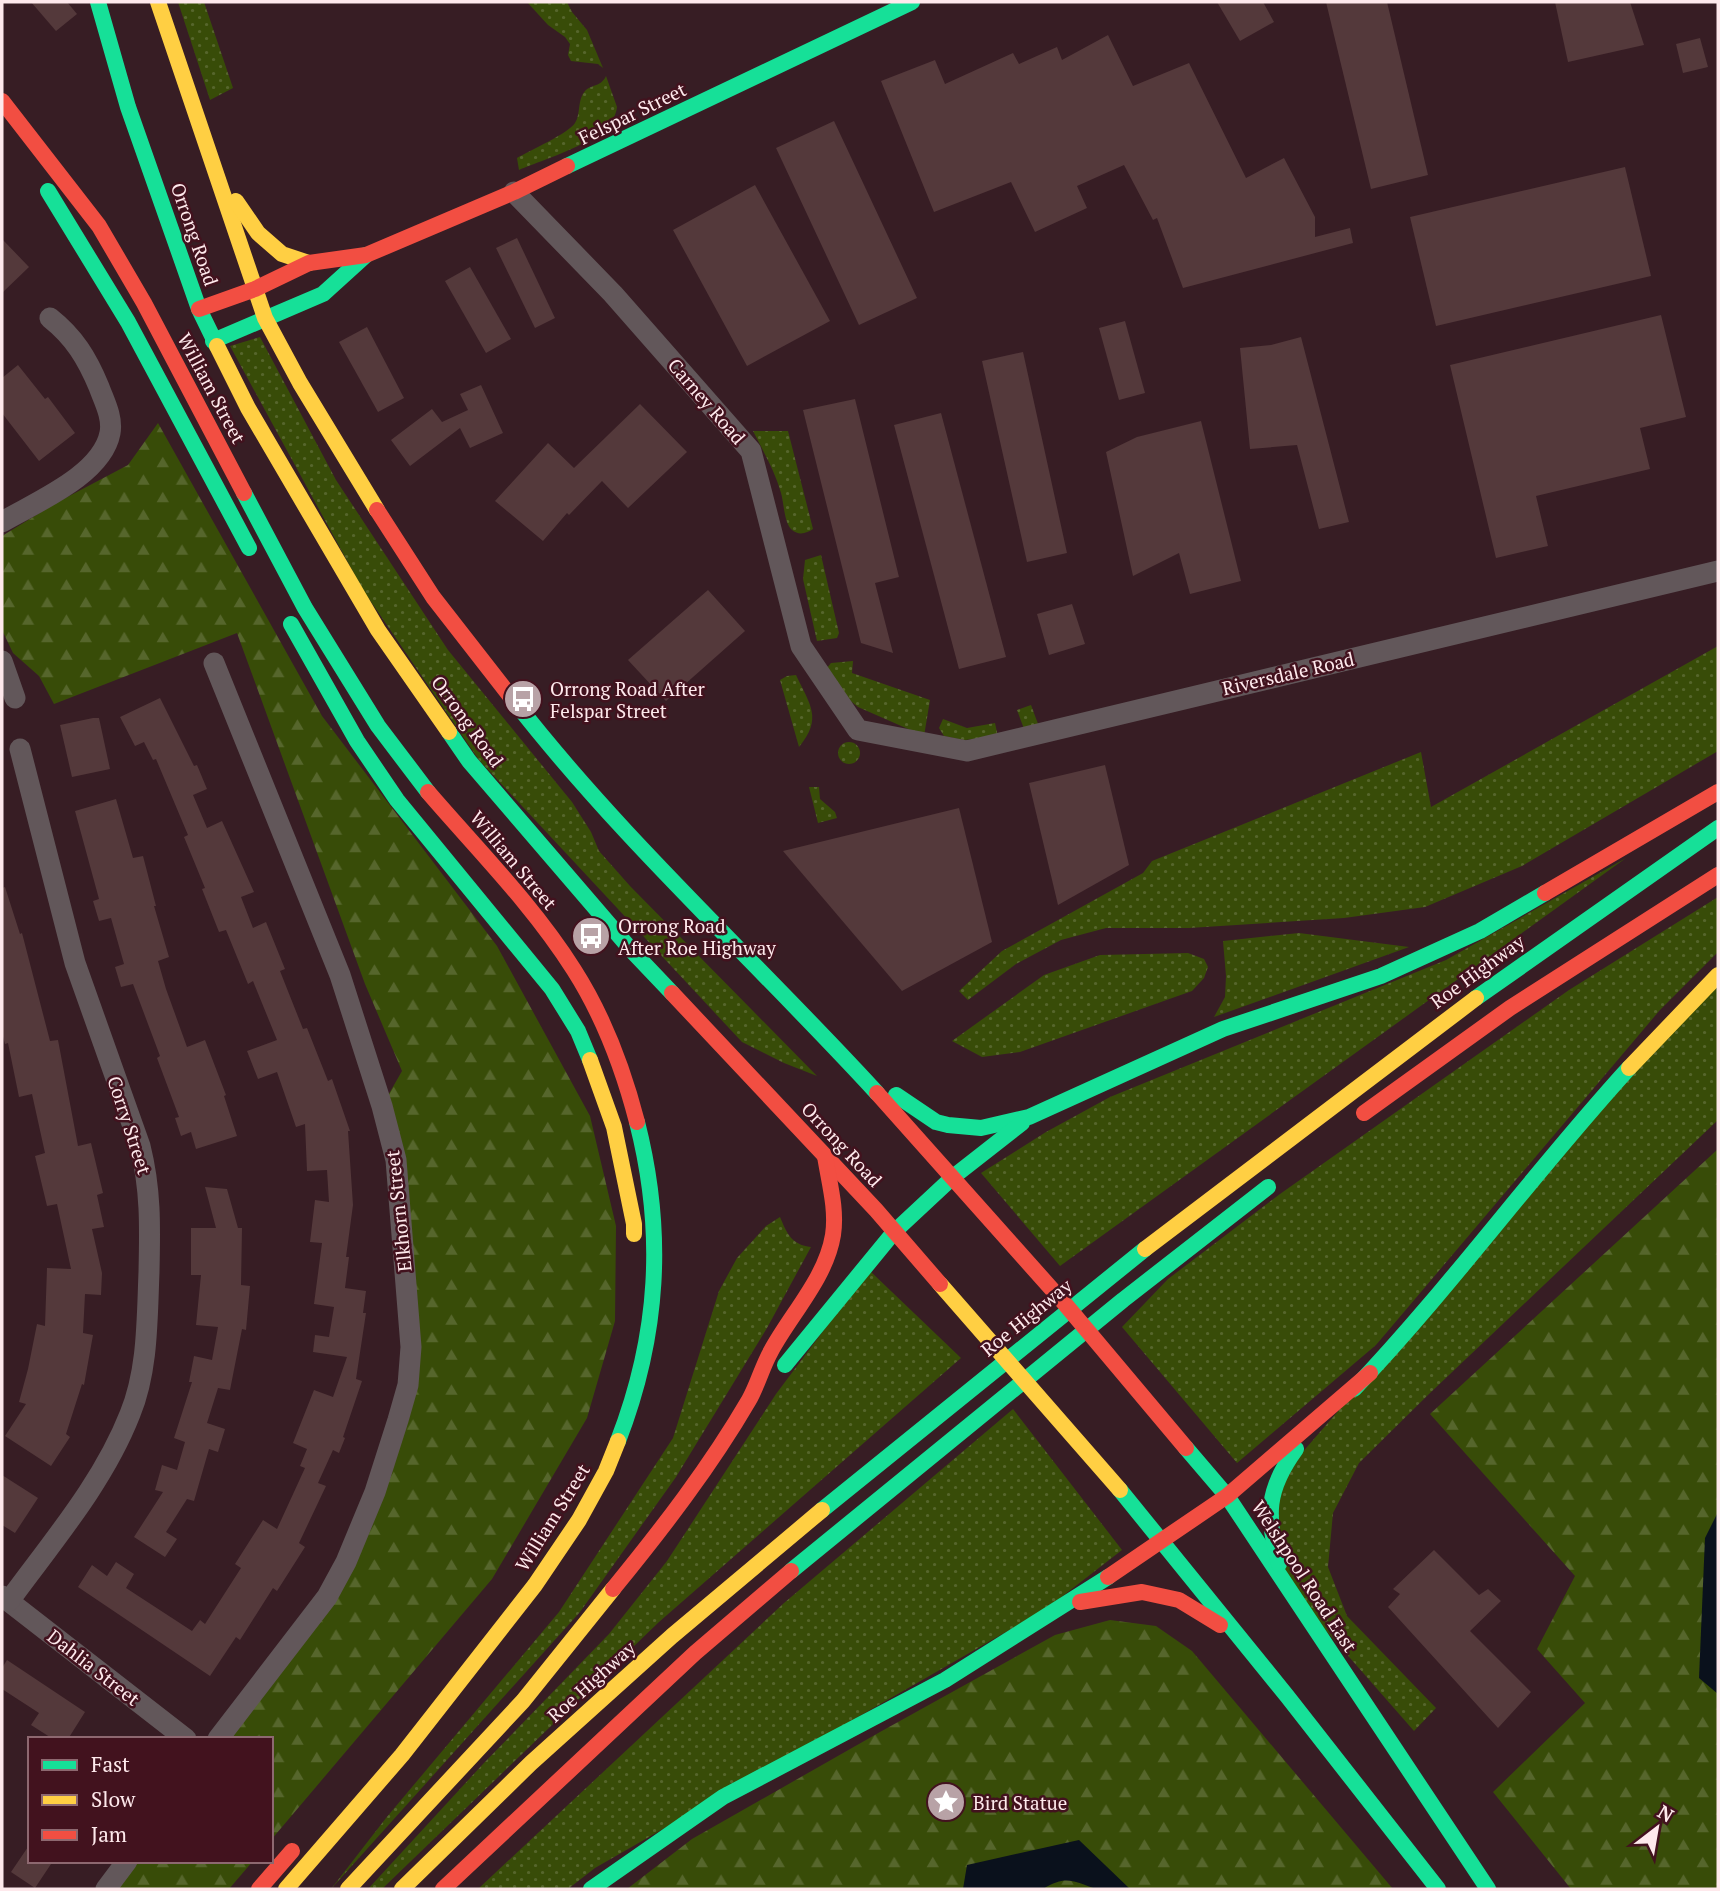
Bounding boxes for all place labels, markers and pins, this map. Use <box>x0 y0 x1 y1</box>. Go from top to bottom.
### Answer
place label: Orrong Road After Felspar Street <box>550 676 706 723</box>
bus stop icon: Orrong Road After Felspar Street <box>502 678 544 720</box>
place label: Orrong Road After Roe Highway <box>618 913 776 960</box>
bus stop icon: Orrong Road After Roe Highway <box>570 915 612 957</box>
place icon: Bird Statue <box>925 1781 967 1823</box>
place label: Bird Statue <box>973 1790 1067 1815</box>

